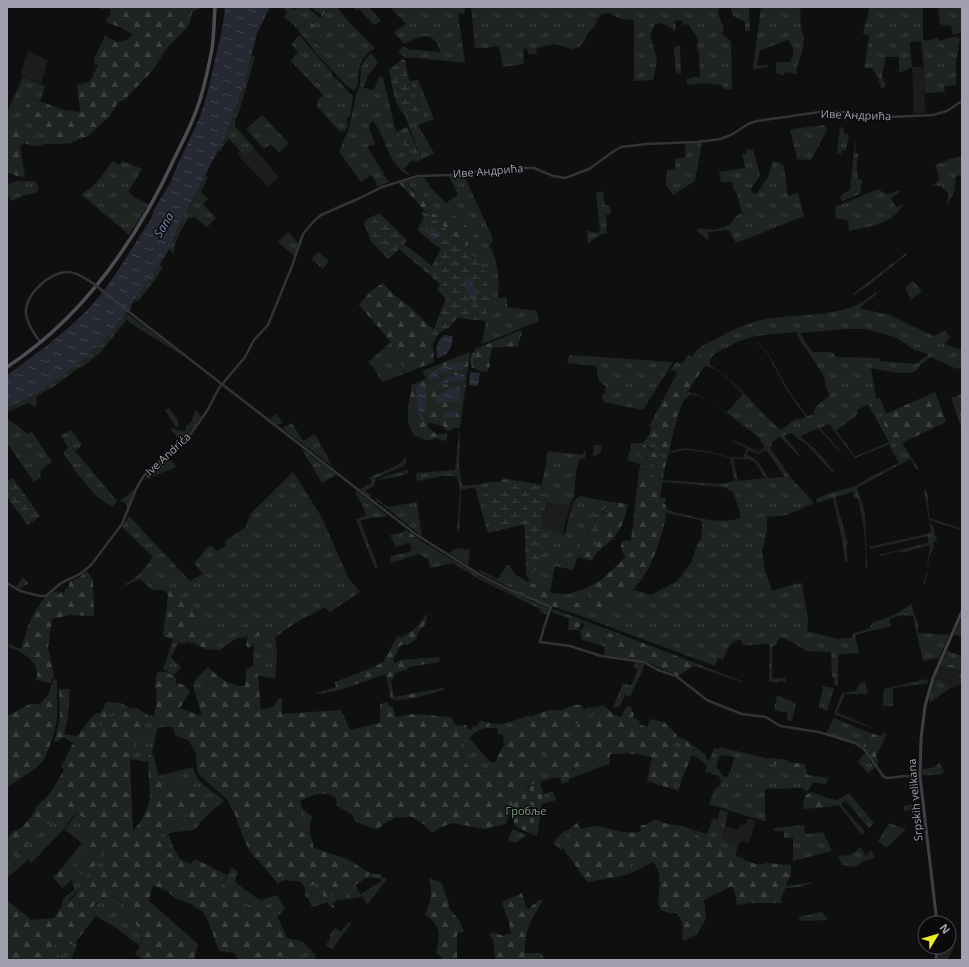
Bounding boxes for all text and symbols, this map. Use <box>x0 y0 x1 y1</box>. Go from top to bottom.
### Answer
street label: Иве Андрића <box>821 106 892 123</box>
street label: Иве Андрића <box>452 160 524 181</box>
water label: Sana <box>149 209 178 240</box>
street label: Ive Andrića <box>142 429 194 478</box>
street label: Srpskih velikana <box>903 758 926 842</box>
park label: Гробље <box>505 803 547 818</box>
north arrow <box>917 915 957 955</box>
text: N <box>937 920 954 937</box>

